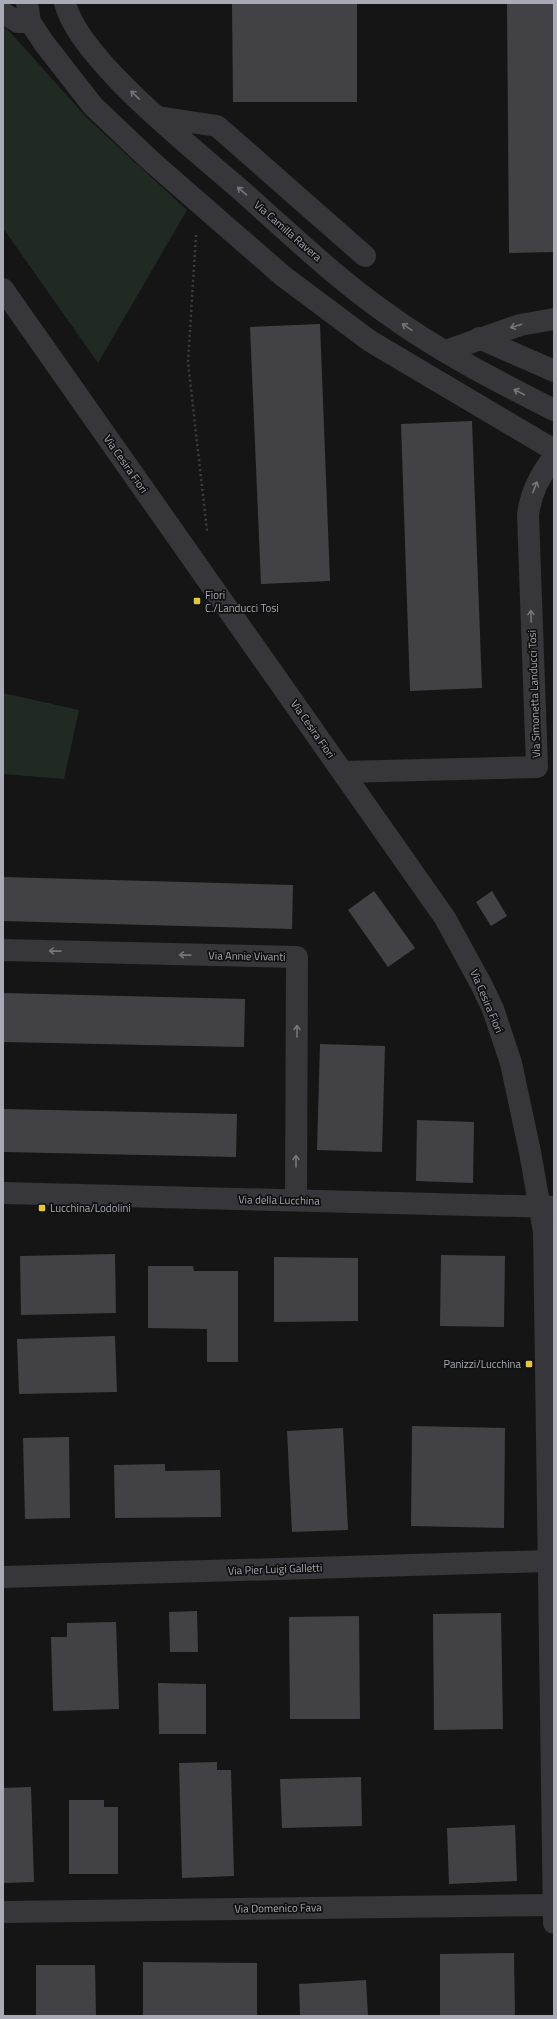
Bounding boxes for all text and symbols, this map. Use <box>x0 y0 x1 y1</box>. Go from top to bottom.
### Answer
one-way arrow <box>130 90 140 100</box>
one-way arrow <box>237 186 247 196</box>
street label: Via Camilla Ravera <box>251 197 326 265</box>
one-way arrow <box>401 323 412 331</box>
one-way arrow <box>509 323 522 330</box>
one-way arrow <box>513 388 525 395</box>
street label: Via Cesira Fiori <box>100 432 152 496</box>
one-way arrow <box>532 482 540 494</box>
place label: Fiori C./Landucci Tosi <box>205 587 279 616</box>
marker: Fiori C./Landucci Tosi <box>192 596 202 606</box>
one-way arrow <box>527 610 535 623</box>
street label: Via Simonetta Landucci Tosi <box>524 630 544 758</box>
street label: Via Cesira Fiori <box>287 697 339 761</box>
one-way arrow <box>49 947 62 955</box>
street label: Via Annie Vivanti <box>208 947 286 965</box>
one-way arrow <box>179 951 192 958</box>
street label: Via Cesira Fiori <box>466 967 508 1035</box>
one-way arrow <box>293 1025 301 1038</box>
one-way arrow <box>292 1155 300 1168</box>
street label: Via della Lucchina <box>238 1191 320 1209</box>
place label: Lucchina/Lodolini <box>50 1200 131 1216</box>
marker: Lucchina/Lodolini <box>37 1203 47 1213</box>
place label: Panizzi/Lucchina <box>443 1356 521 1372</box>
marker: Panizzi/Lucchina <box>524 1359 534 1369</box>
street label: Via Pier Luigi Galletti <box>228 1559 322 1579</box>
street label: Via Domenico Fava <box>234 1899 322 1917</box>

